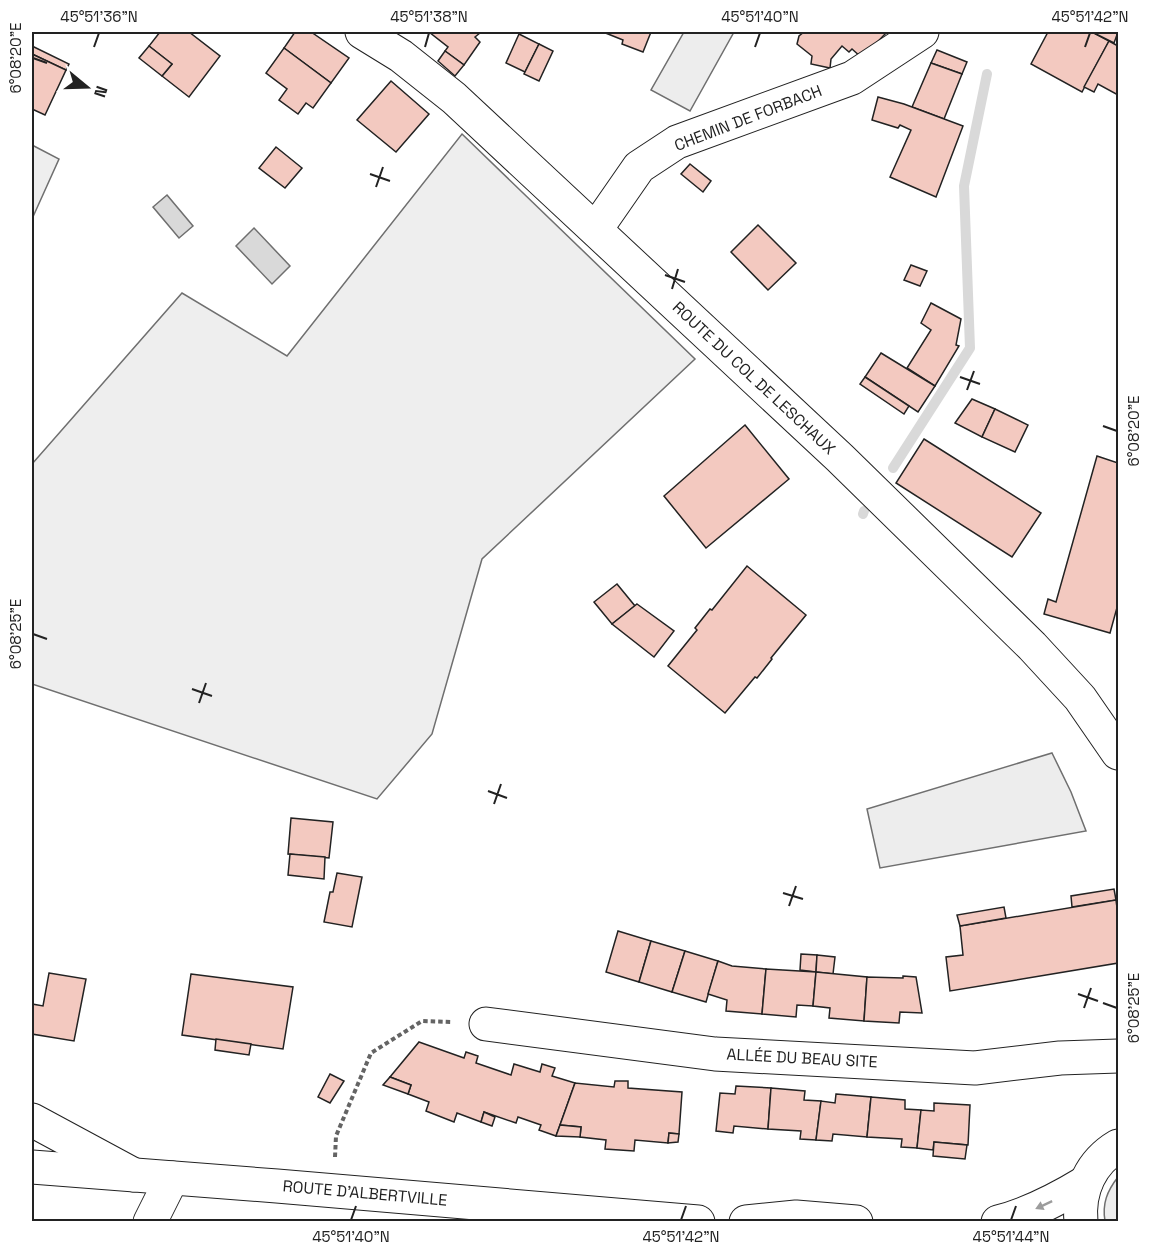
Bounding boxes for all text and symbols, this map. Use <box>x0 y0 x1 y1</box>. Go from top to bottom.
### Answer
text: 45°51'36"N <box>60 7 138 26</box>
text: 45°51'38"N <box>390 7 468 26</box>
text: 45°51'40"N <box>721 7 799 26</box>
text: 45°51'42"N <box>1051 7 1129 26</box>
text: 6°08'20"E <box>6 22 25 94</box>
north arrow <box>57 57 117 117</box>
street label: CHEMIN DE FORBACH <box>671 80 825 156</box>
text: N <box>89 83 112 100</box>
street label: ROUTE DU COL DE LESCHAUX <box>668 297 840 459</box>
text: 6°08'20"E <box>1124 395 1143 467</box>
text: 6°08'25"E <box>6 599 25 669</box>
text: 6°08'25"E <box>1124 973 1143 1043</box>
street label: ALLÉE DU BEAU SITE <box>726 1044 878 1072</box>
street label: ROUTE D'ALBERTVILLE <box>282 1175 448 1211</box>
one-way arrow <box>1035 1201 1052 1210</box>
text: 45°51'40"N <box>312 1227 390 1246</box>
text: 45°51'42"N <box>642 1227 720 1246</box>
text: 45°51'44"N <box>973 1227 1049 1246</box>

